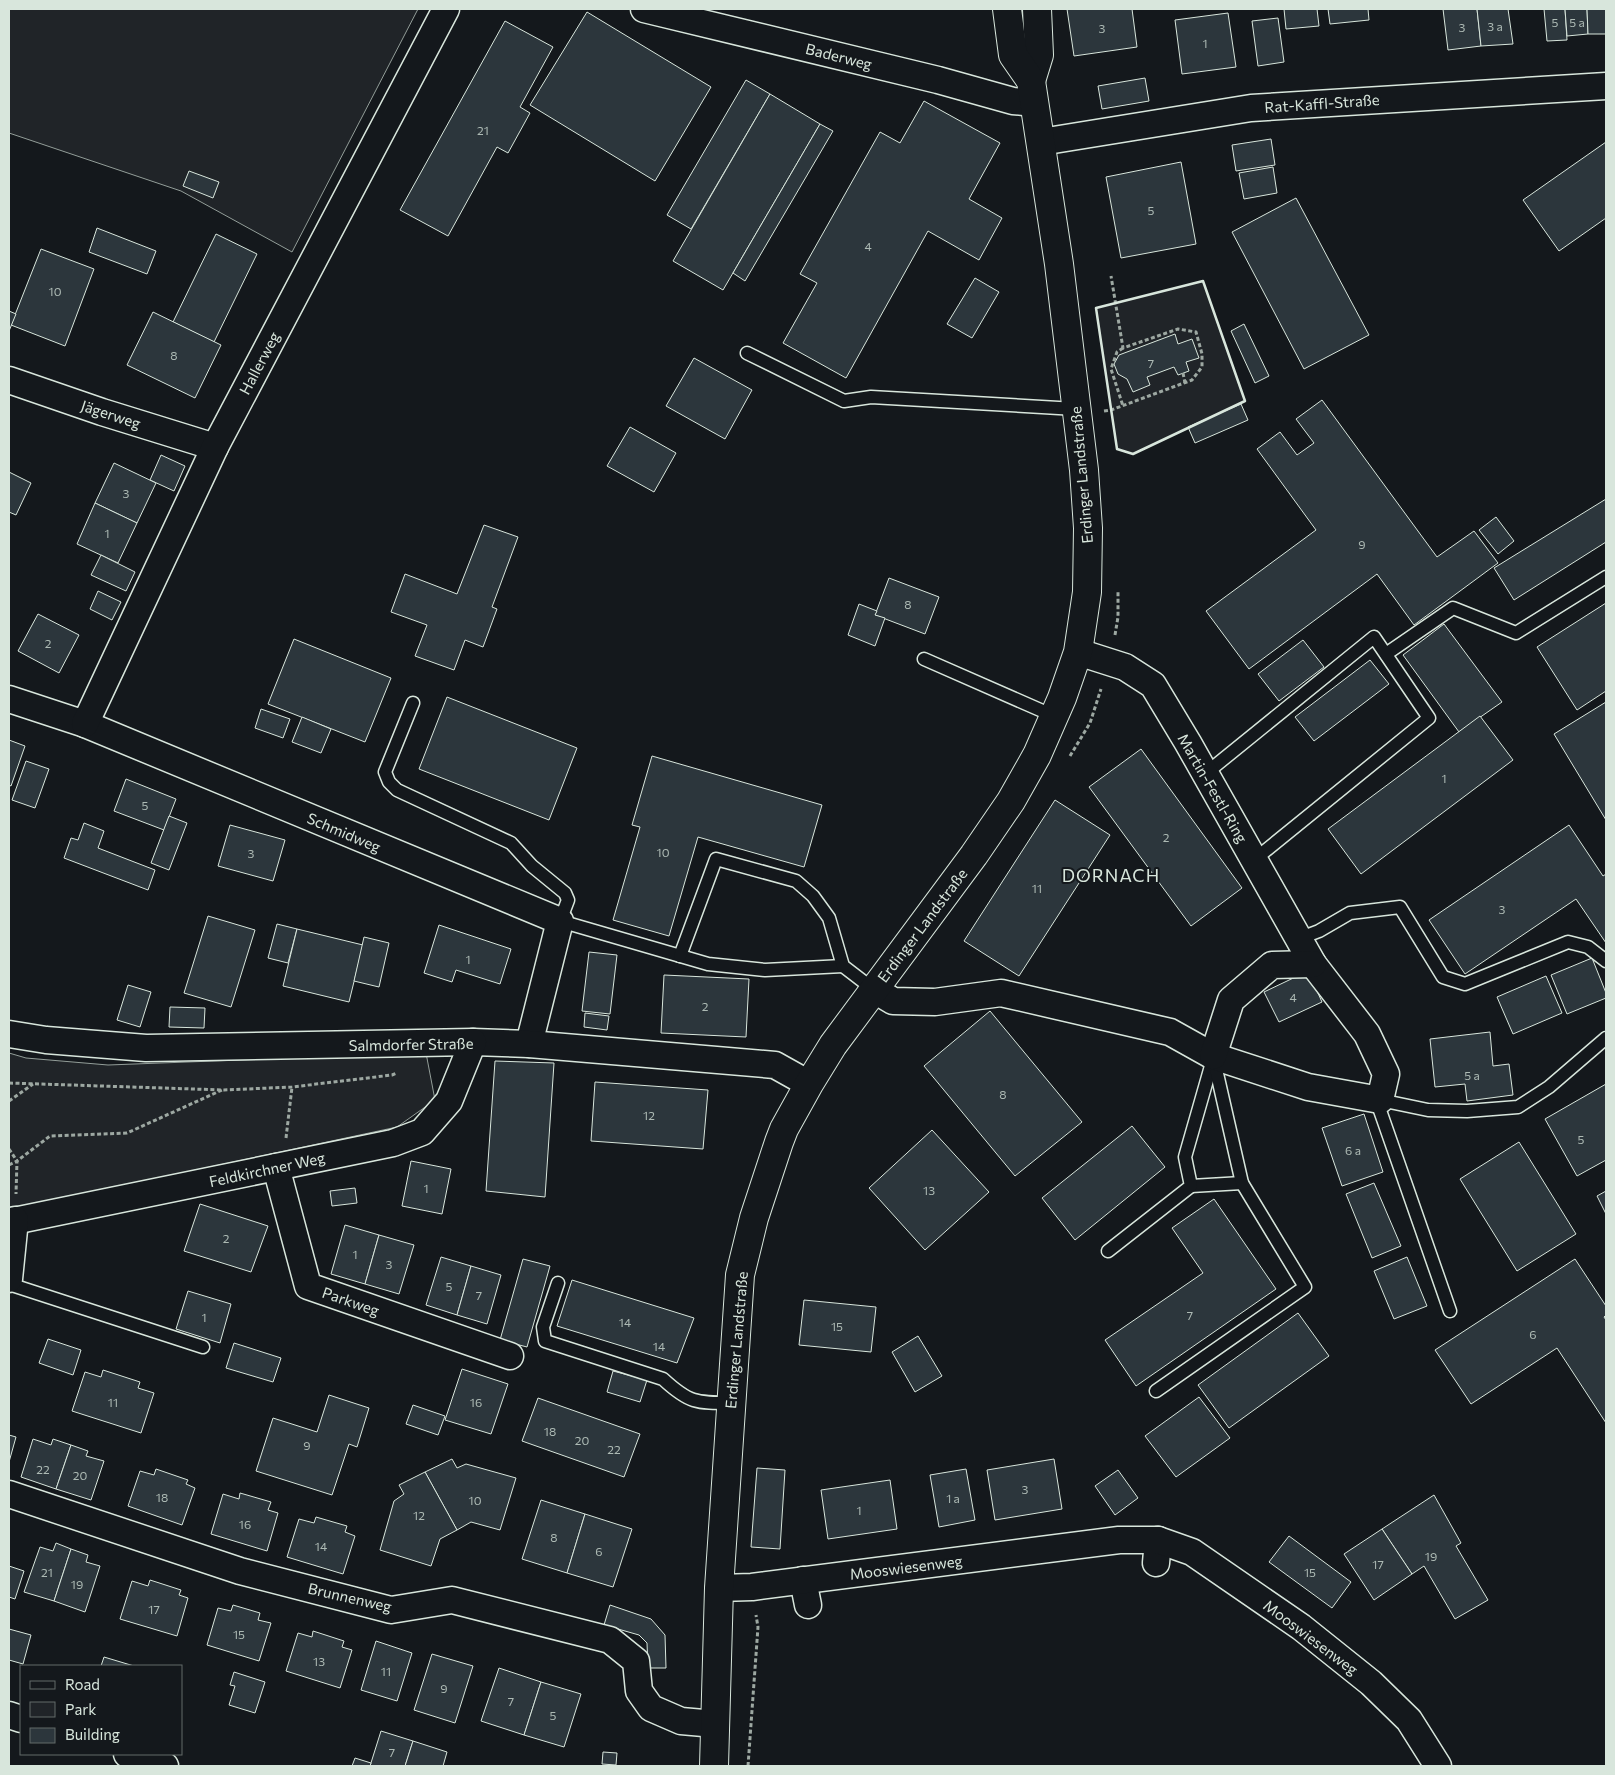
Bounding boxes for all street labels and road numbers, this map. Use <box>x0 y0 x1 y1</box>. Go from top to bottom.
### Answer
street label: Baderweg <box>804 39 874 73</box>
street label: Rat-Kaffl-Straße <box>1264 90 1380 116</box>
street label: Hallerweg <box>235 329 283 397</box>
street label: Jägerweg <box>79 396 143 432</box>
street label: Erdinger Landstraße <box>1066 405 1096 544</box>
street label: Martin-Festl-Ring <box>1174 730 1252 846</box>
street label: Schmidweg <box>304 808 384 856</box>
street label: Erdinger Landstraße <box>873 864 971 985</box>
street label: Salmdorfer Straße <box>348 1034 474 1054</box>
street label: Feldkirchner Weg <box>207 1148 327 1190</box>
street label: Erdinger Landstraße <box>721 1270 751 1409</box>
street label: Parkweg <box>320 1283 382 1319</box>
street label: Mooswiesenweg <box>849 1551 963 1583</box>
street label: Brunnenweg <box>306 1579 394 1615</box>
street label: Mooswiesenweg <box>1260 1596 1362 1678</box>

